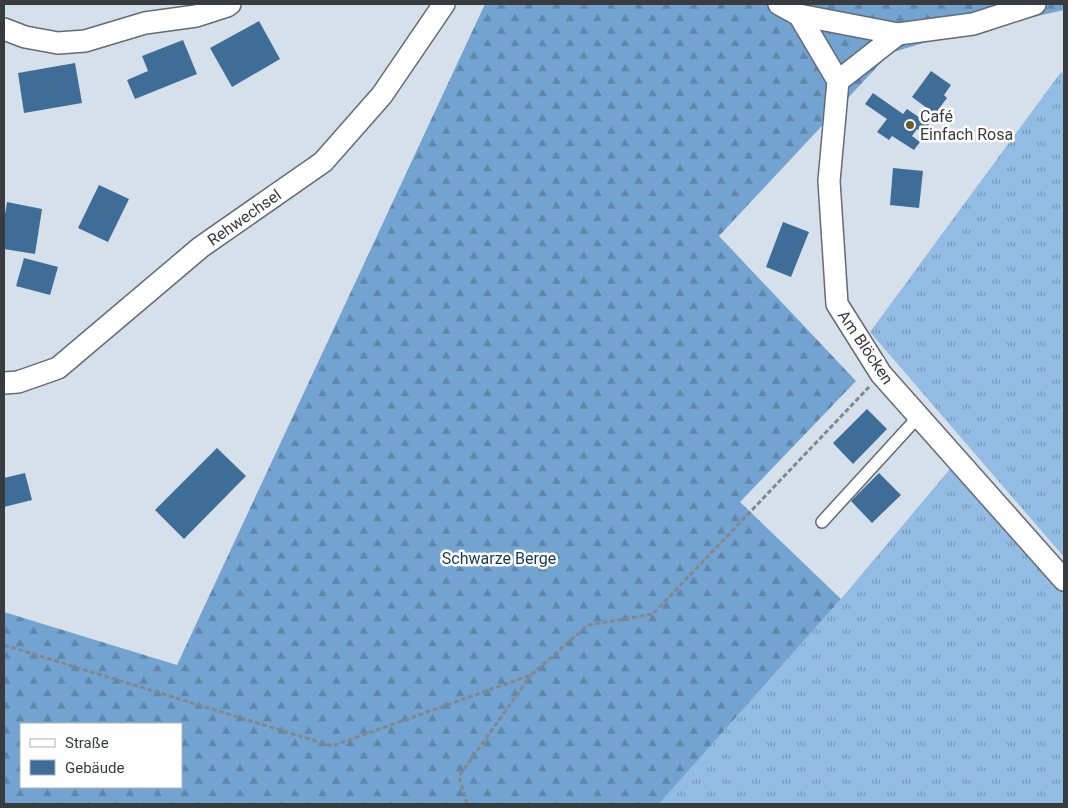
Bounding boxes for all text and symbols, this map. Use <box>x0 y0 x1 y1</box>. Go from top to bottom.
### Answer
place label: Café Einfach Rosa <box>920 107 1013 144</box>
marker: Café Einfach Rosa <box>904 119 916 131</box>
street label: Rehwechsel <box>204 185 285 250</box>
street label: Am Blöcken <box>834 307 897 388</box>
park label: Schwarze Berge <box>442 549 556 568</box>
legend <box>20 723 182 788</box>
text: Straße <box>65 734 109 752</box>
text: Gebäude <box>65 759 124 777</box>

